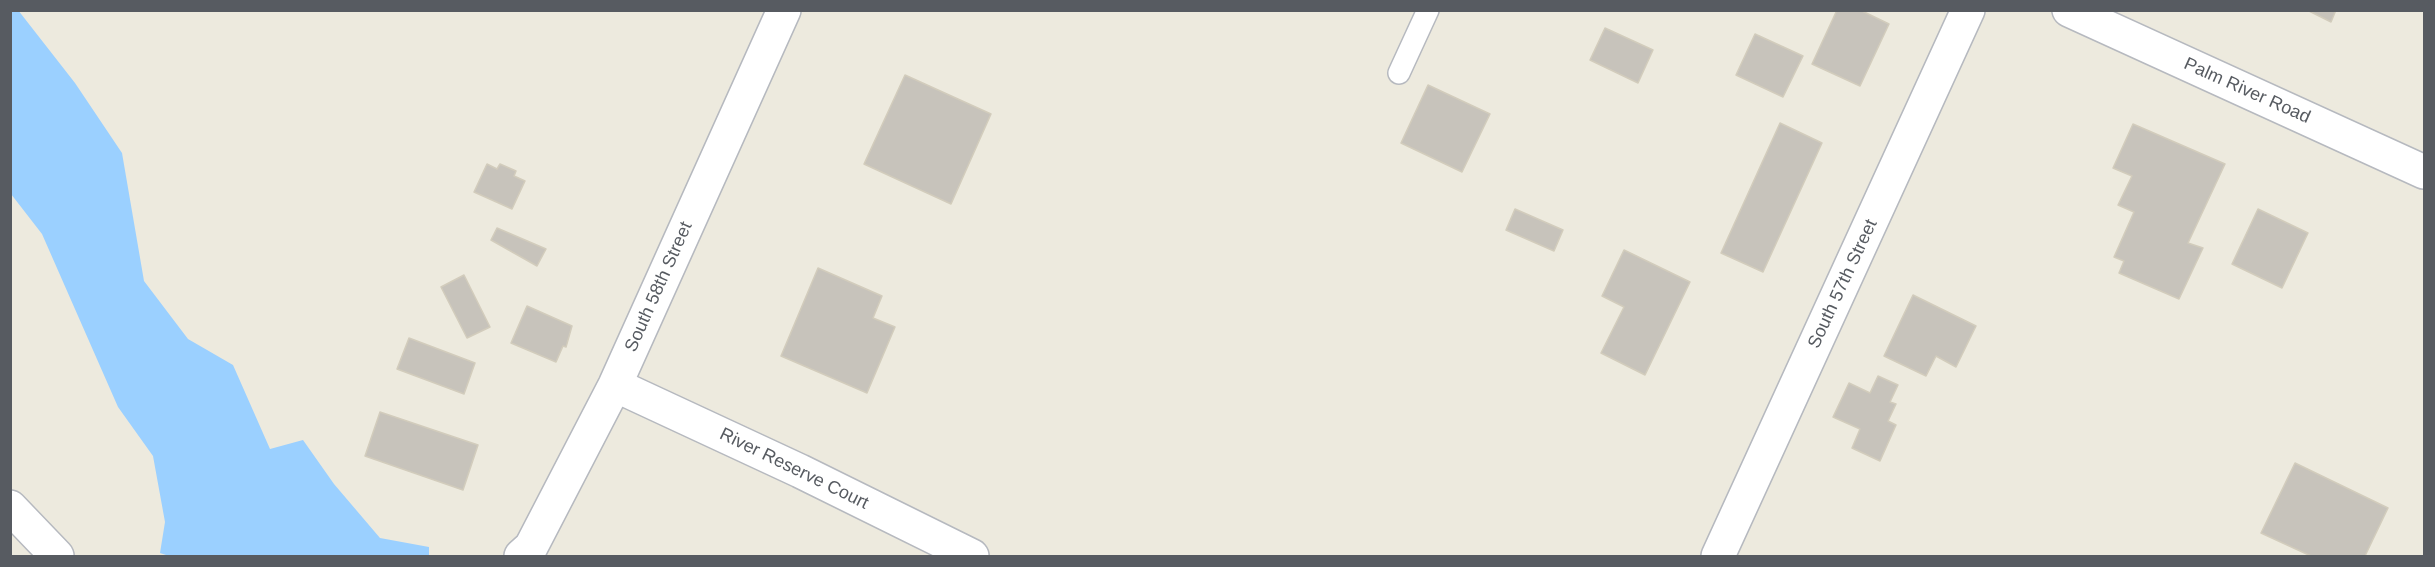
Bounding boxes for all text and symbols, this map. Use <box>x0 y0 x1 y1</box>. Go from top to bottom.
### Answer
street label: Palm River Road <box>2180 53 2314 129</box>
street label: South 57th Street <box>1804 216 1882 352</box>
street label: South 58th Street <box>621 219 697 355</box>
street label: River Reserve Court <box>716 424 872 514</box>

